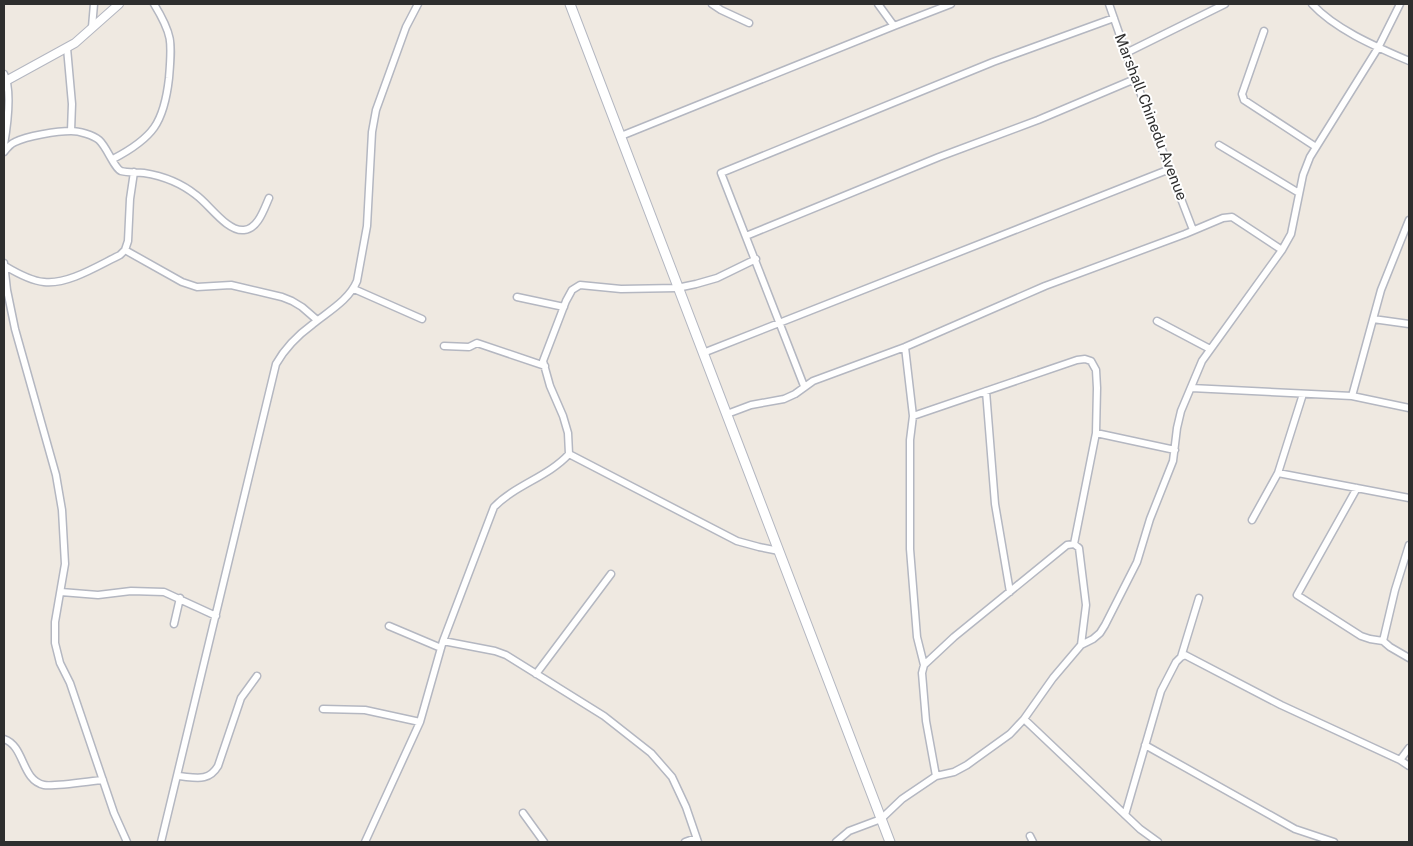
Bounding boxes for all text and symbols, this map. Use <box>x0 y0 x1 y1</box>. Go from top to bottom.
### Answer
street label: Marshall Chinedu Avenue <box>1112 31 1191 203</box>

